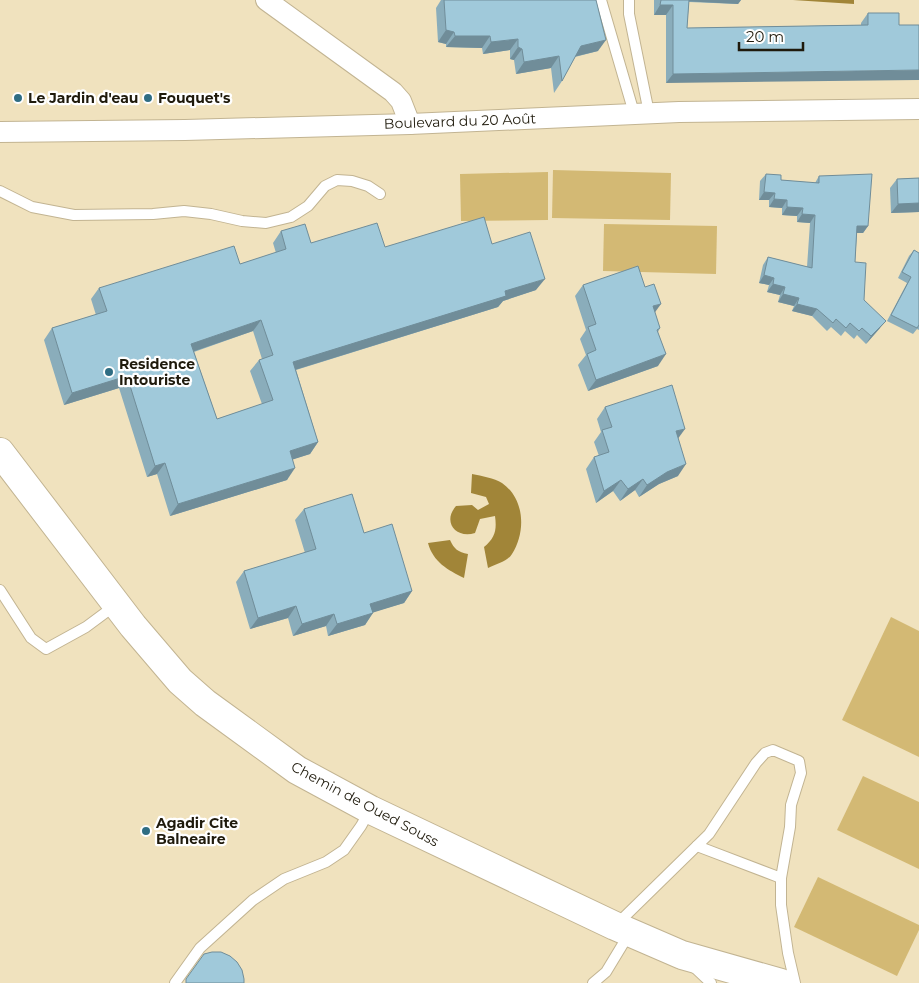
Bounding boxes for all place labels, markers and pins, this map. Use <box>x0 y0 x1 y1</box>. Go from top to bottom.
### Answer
place label: Le Jardin d'eau <box>28 89 138 107</box>
place label: Fouquet's <box>158 89 231 107</box>
marker: Le Jardin d'eau <box>12 92 24 104</box>
marker: Fouquet's <box>142 92 154 104</box>
place label: Residence Intouriste <box>119 355 195 389</box>
marker: Residence Intouriste <box>103 366 115 378</box>
place label: Agadir Cite Balneaire <box>155 814 238 848</box>
marker: Agadir Cite Balneaire <box>140 825 152 837</box>

